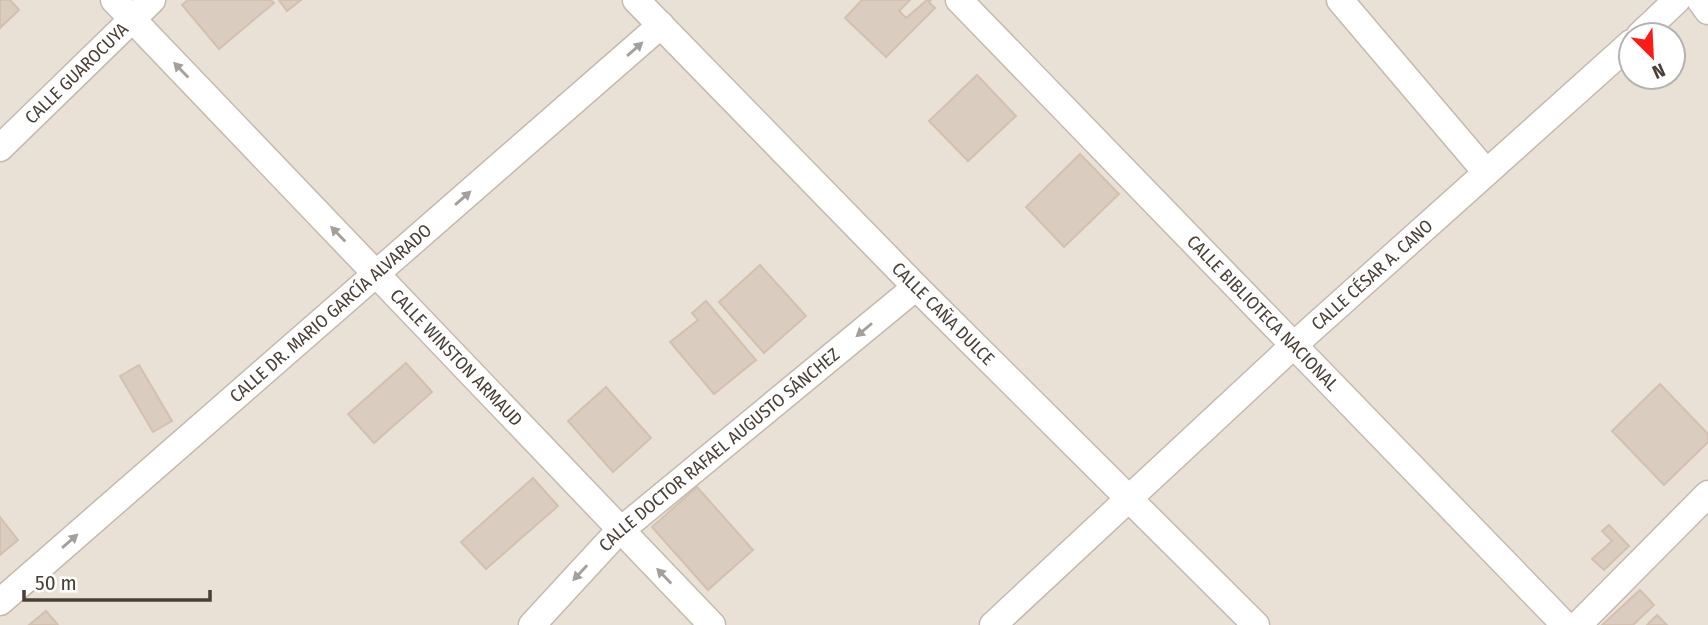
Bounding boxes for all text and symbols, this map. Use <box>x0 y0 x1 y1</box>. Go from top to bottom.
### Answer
street label: CALLE GUAROCUYA <box>20 18 133 129</box>
north arrow <box>1617 21 1687 91</box>
one-way arrow <box>626 41 644 57</box>
text: N <box>1649 58 1669 84</box>
one-way arrow <box>173 62 189 79</box>
one-way arrow <box>454 190 472 206</box>
street label: CALLE CÉSAR A. CANO <box>1307 215 1437 335</box>
street label: CALLE DR. MARIO GARCÍA ALVARADO <box>225 219 436 407</box>
one-way arrow <box>330 226 346 243</box>
street label: CALLE BIBLIOTECA NACIONAL <box>1182 231 1343 395</box>
street label: CALLE CAÑA DULCE <box>887 258 999 370</box>
street label: CALLE WINSTON ARMAUD <box>385 284 527 431</box>
one-way arrow <box>855 322 872 337</box>
street label: CALLE DOCTOR RAFAEL AUGUSTO SÁNCHEZ <box>594 344 844 556</box>
one-way arrow <box>61 533 79 549</box>
scale bar <box>24 558 210 602</box>
one-way arrow <box>572 564 588 581</box>
one-way arrow <box>657 568 673 585</box>
text: 50 m <box>35 570 77 596</box>

